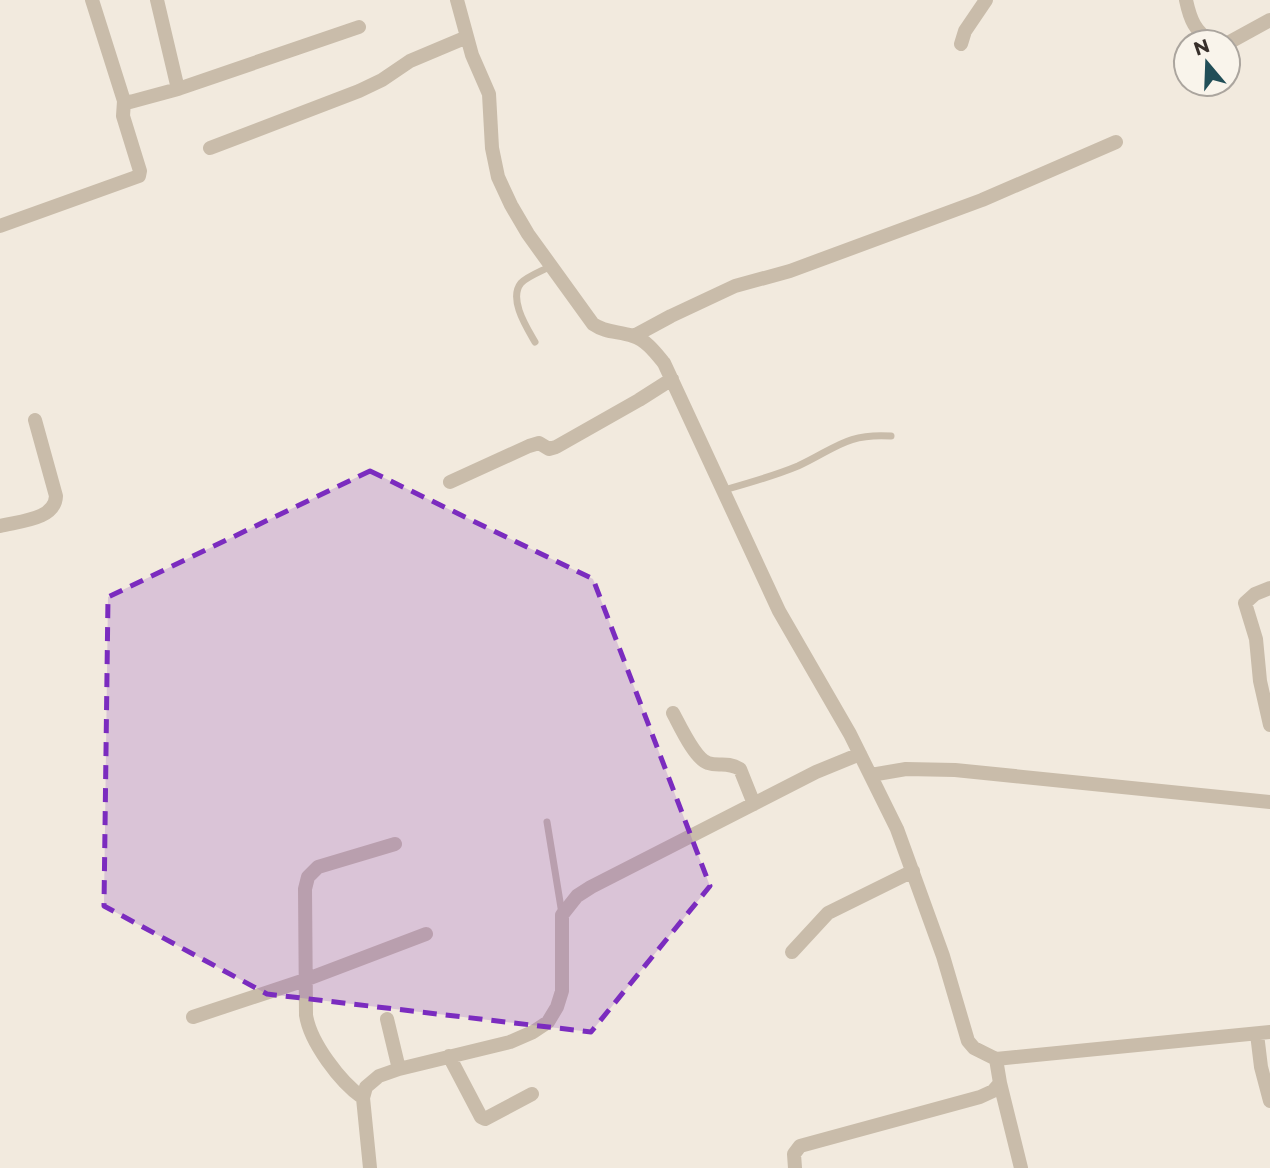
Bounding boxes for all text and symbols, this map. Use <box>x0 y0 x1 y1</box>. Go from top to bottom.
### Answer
north arrow <box>1172 28 1242 98</box>
text: N <box>1191 34 1213 61</box>

